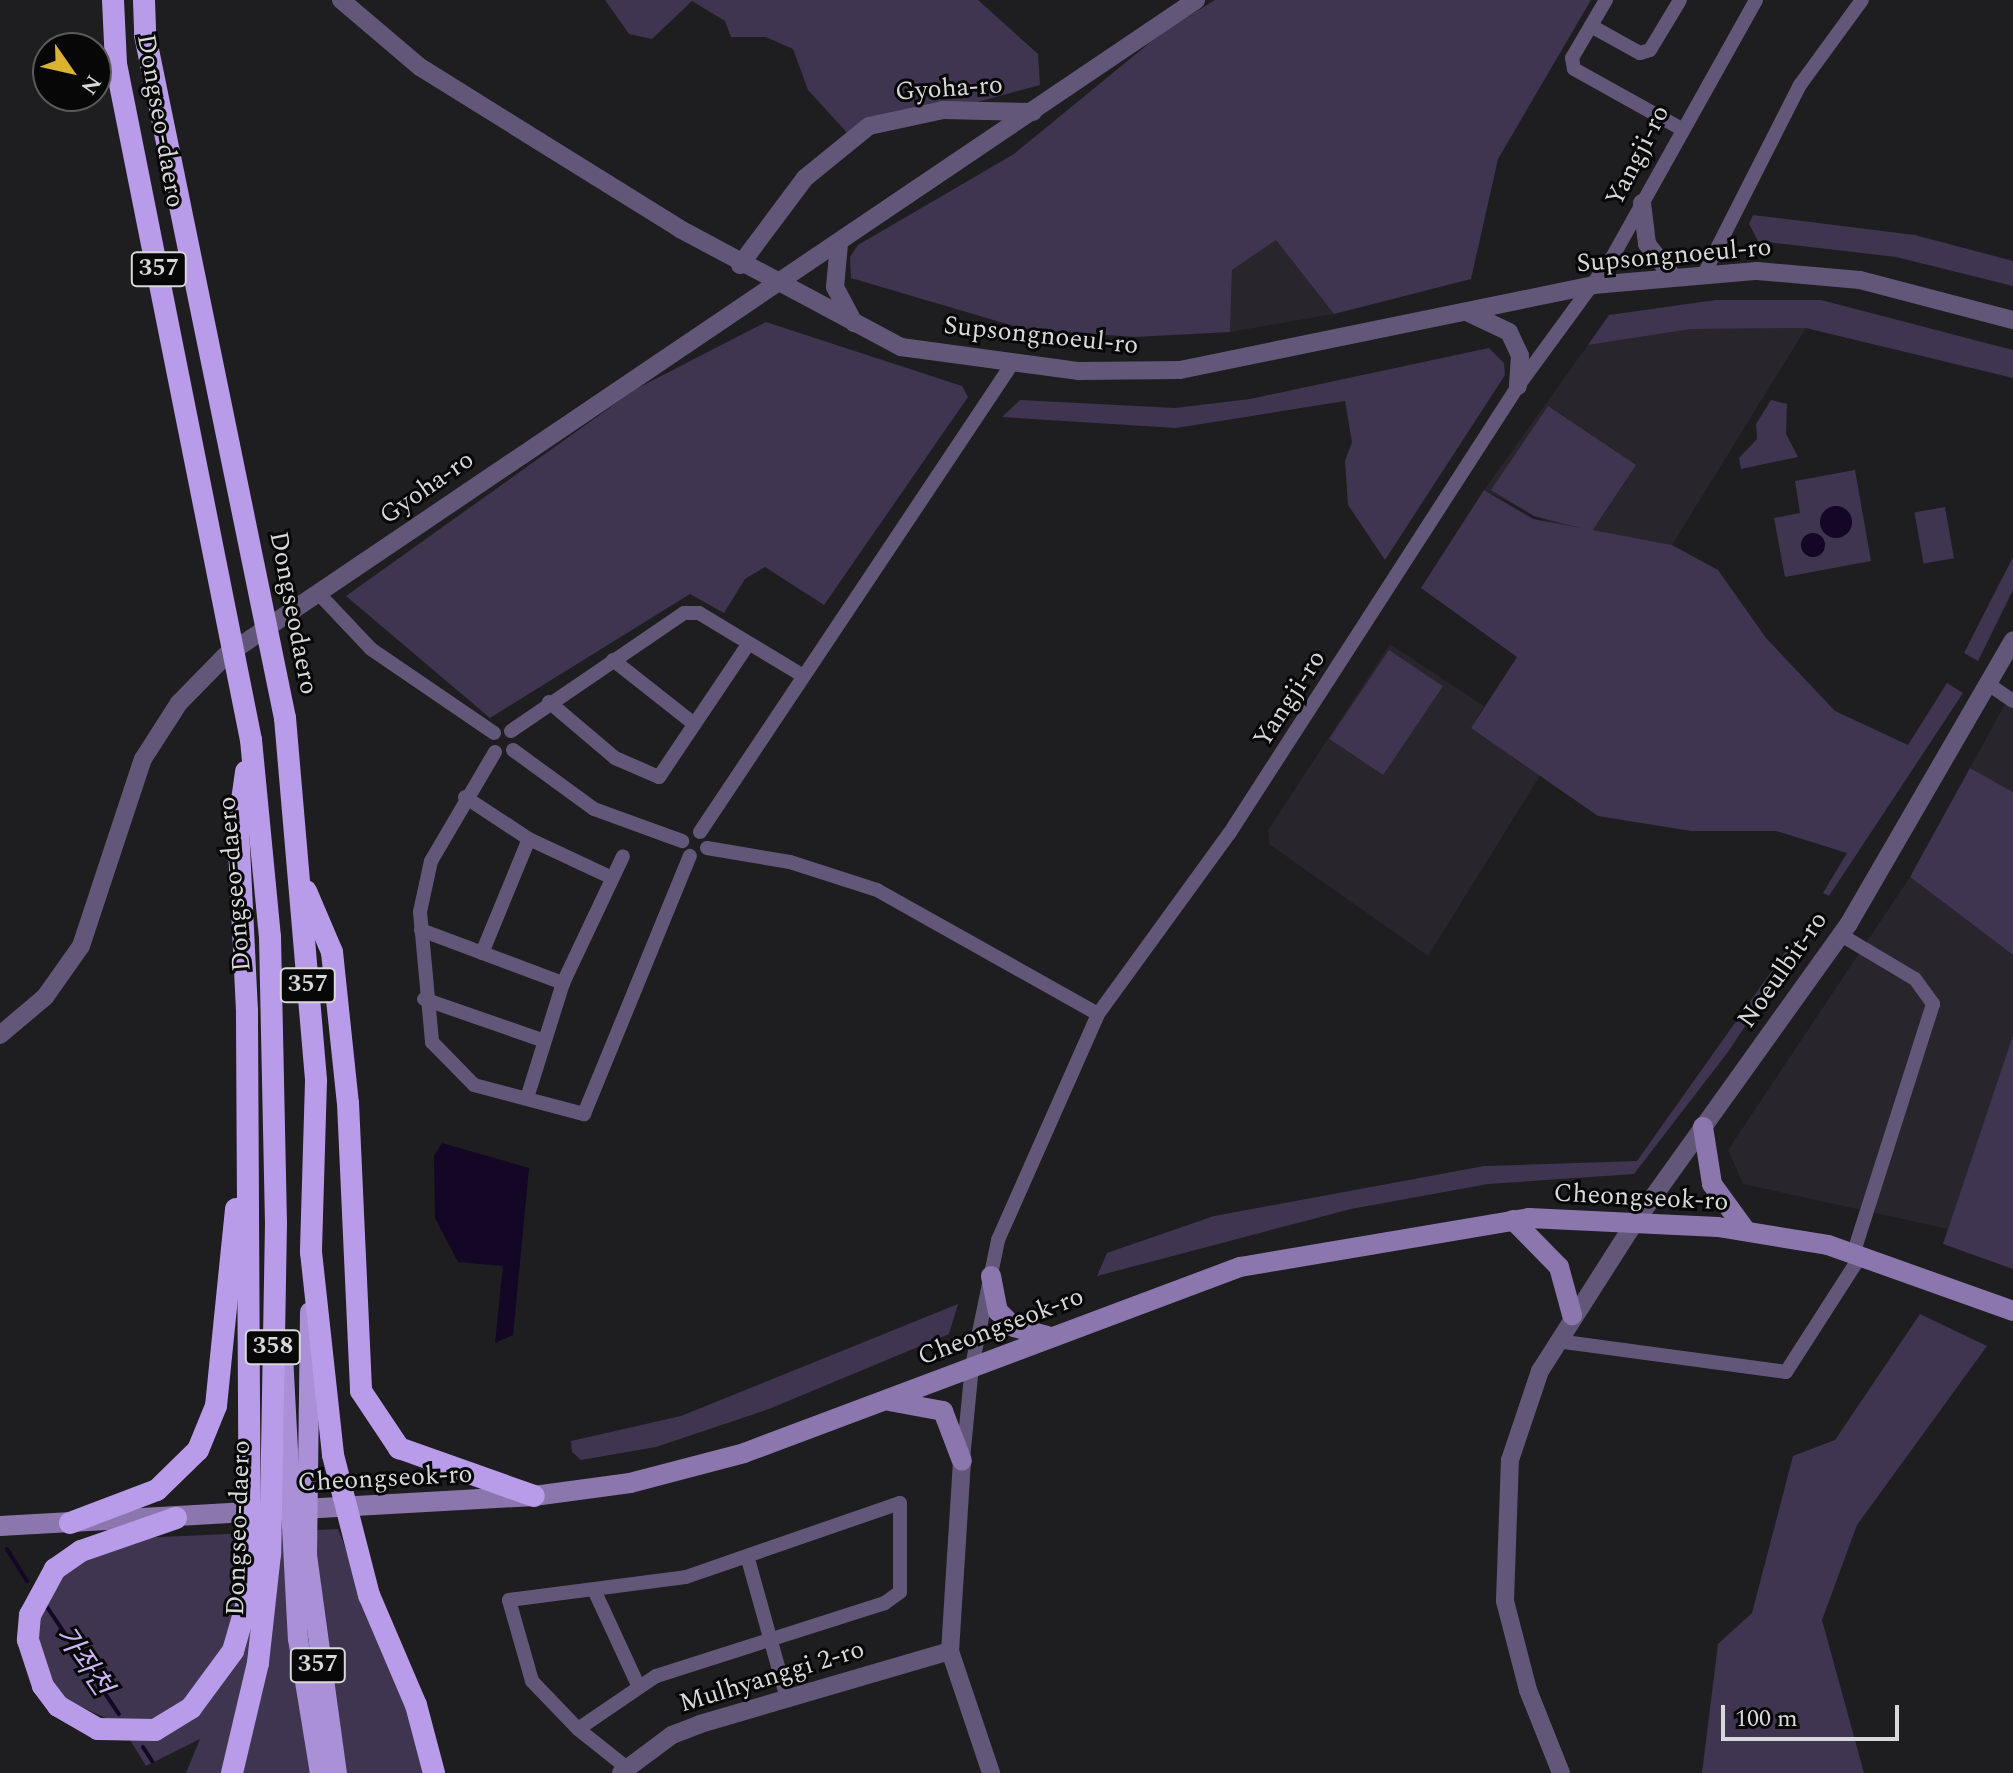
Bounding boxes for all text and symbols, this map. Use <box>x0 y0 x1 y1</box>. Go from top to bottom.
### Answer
north arrow <box>32 32 112 112</box>
street label: Dongseo-daero <box>129 32 191 210</box>
text: N <box>72 68 109 101</box>
street label: Gyoha-ro <box>894 70 1004 108</box>
street label: Yangji-ro <box>1599 100 1677 212</box>
street label: Supsongnoeul-ro <box>1575 232 1773 280</box>
road number: 357 <box>129 249 189 289</box>
street label: Supsongnoeul-ro <box>942 310 1140 362</box>
street label: Gyoha-ro <box>374 444 480 532</box>
street label: Dongseodaero <box>262 529 324 697</box>
street label: Yangji-ro <box>1247 645 1333 753</box>
street label: Dongseo-daero <box>212 795 258 973</box>
street label: Noeulbit-ro <box>1731 906 1835 1034</box>
road number: 357 <box>278 965 338 1005</box>
street label: Cheongseok-ro <box>1553 1178 1729 1218</box>
street label: Cheongseok-ro <box>914 1281 1088 1373</box>
road number: 358 <box>243 1327 303 1367</box>
street label: Dongseo-daero <box>220 1440 258 1616</box>
street label: Cheongseok-ro <box>297 1459 473 1499</box>
water label: 가좌천 <box>47 1620 119 1702</box>
street label: Mulhyanggi 2-ro <box>676 1634 868 1720</box>
road number: 357 <box>288 1645 348 1685</box>
scale bar <box>1725 1689 1903 1739</box>
text: 100 m <box>1735 1701 1798 1737</box>

